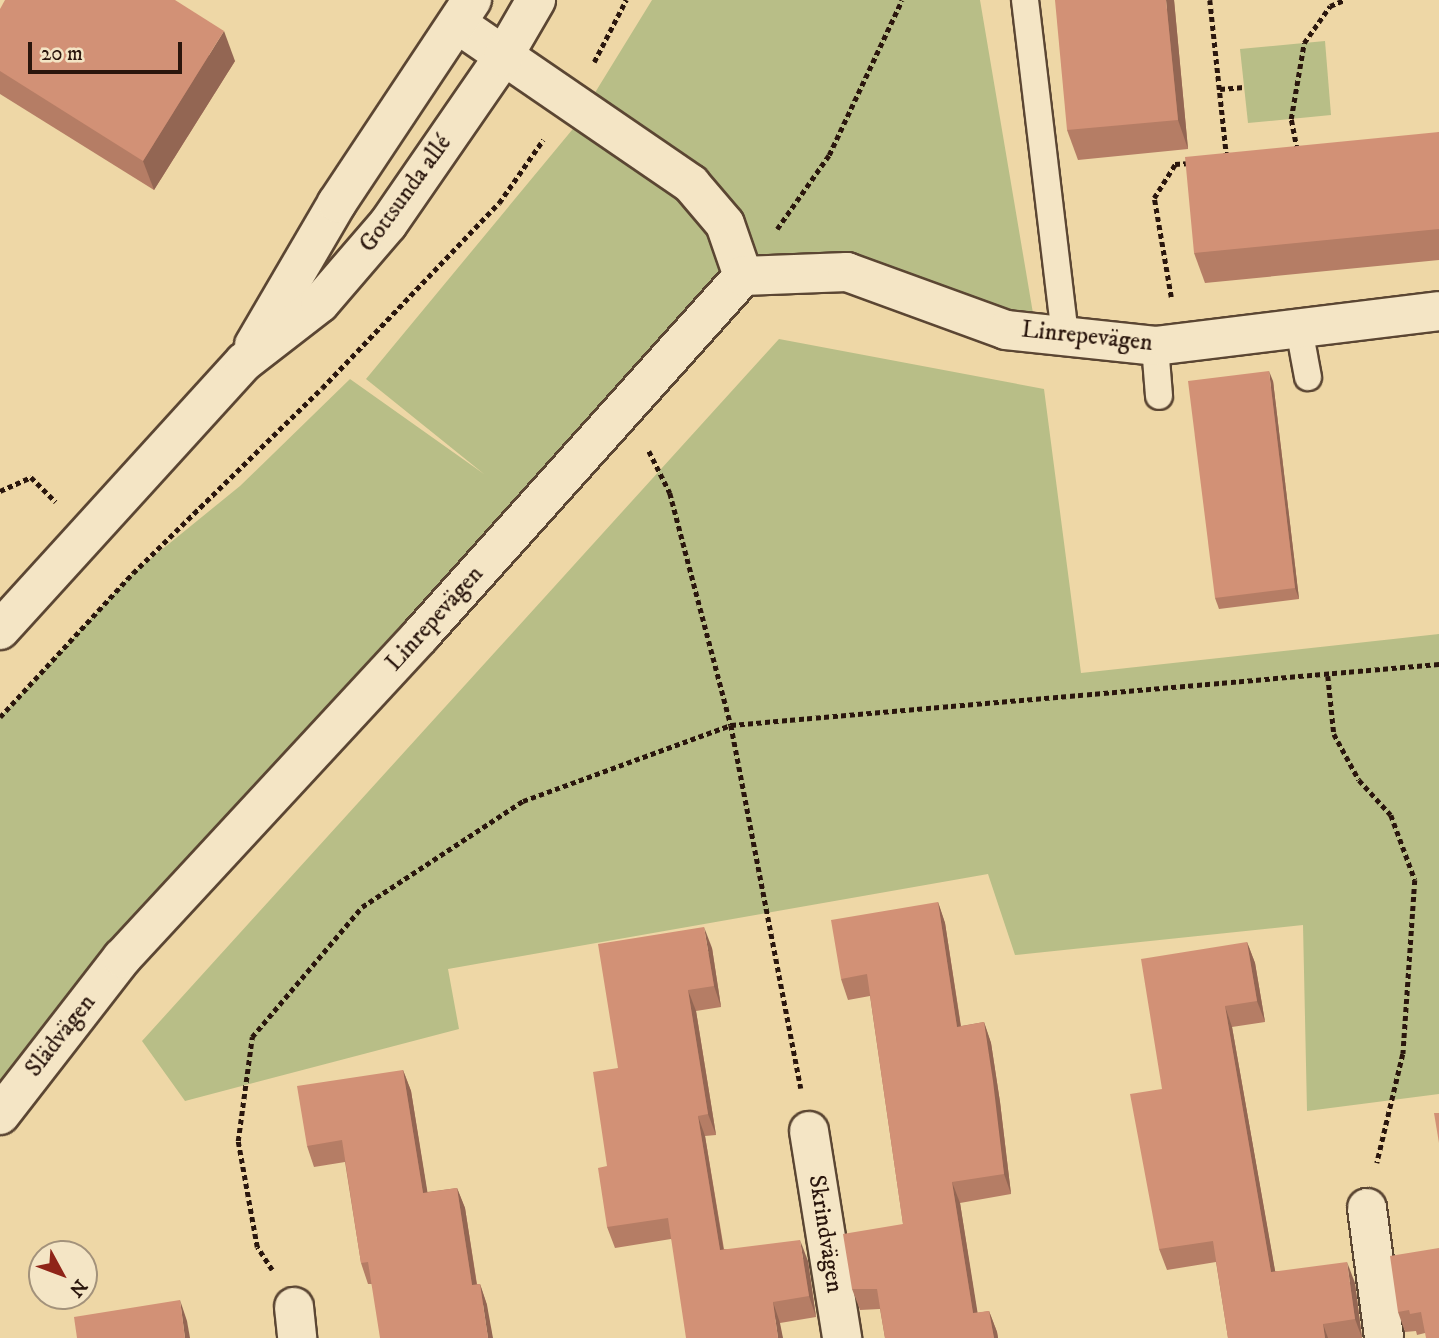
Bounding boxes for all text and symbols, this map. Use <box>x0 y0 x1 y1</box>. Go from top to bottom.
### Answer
scale bar <box>32 28 186 72</box>
text: 20 m <box>41 41 83 67</box>
street label: Gottsunda allé <box>354 130 458 258</box>
street label: Linrepevägen <box>1020 316 1154 358</box>
street label: Linrepevägen <box>380 560 490 678</box>
street label: Slädvägen <box>20 989 102 1083</box>
street label: Skrindvägen <box>801 1173 849 1295</box>
north arrow <box>28 1240 98 1310</box>
text: N <box>64 1274 92 1301</box>

